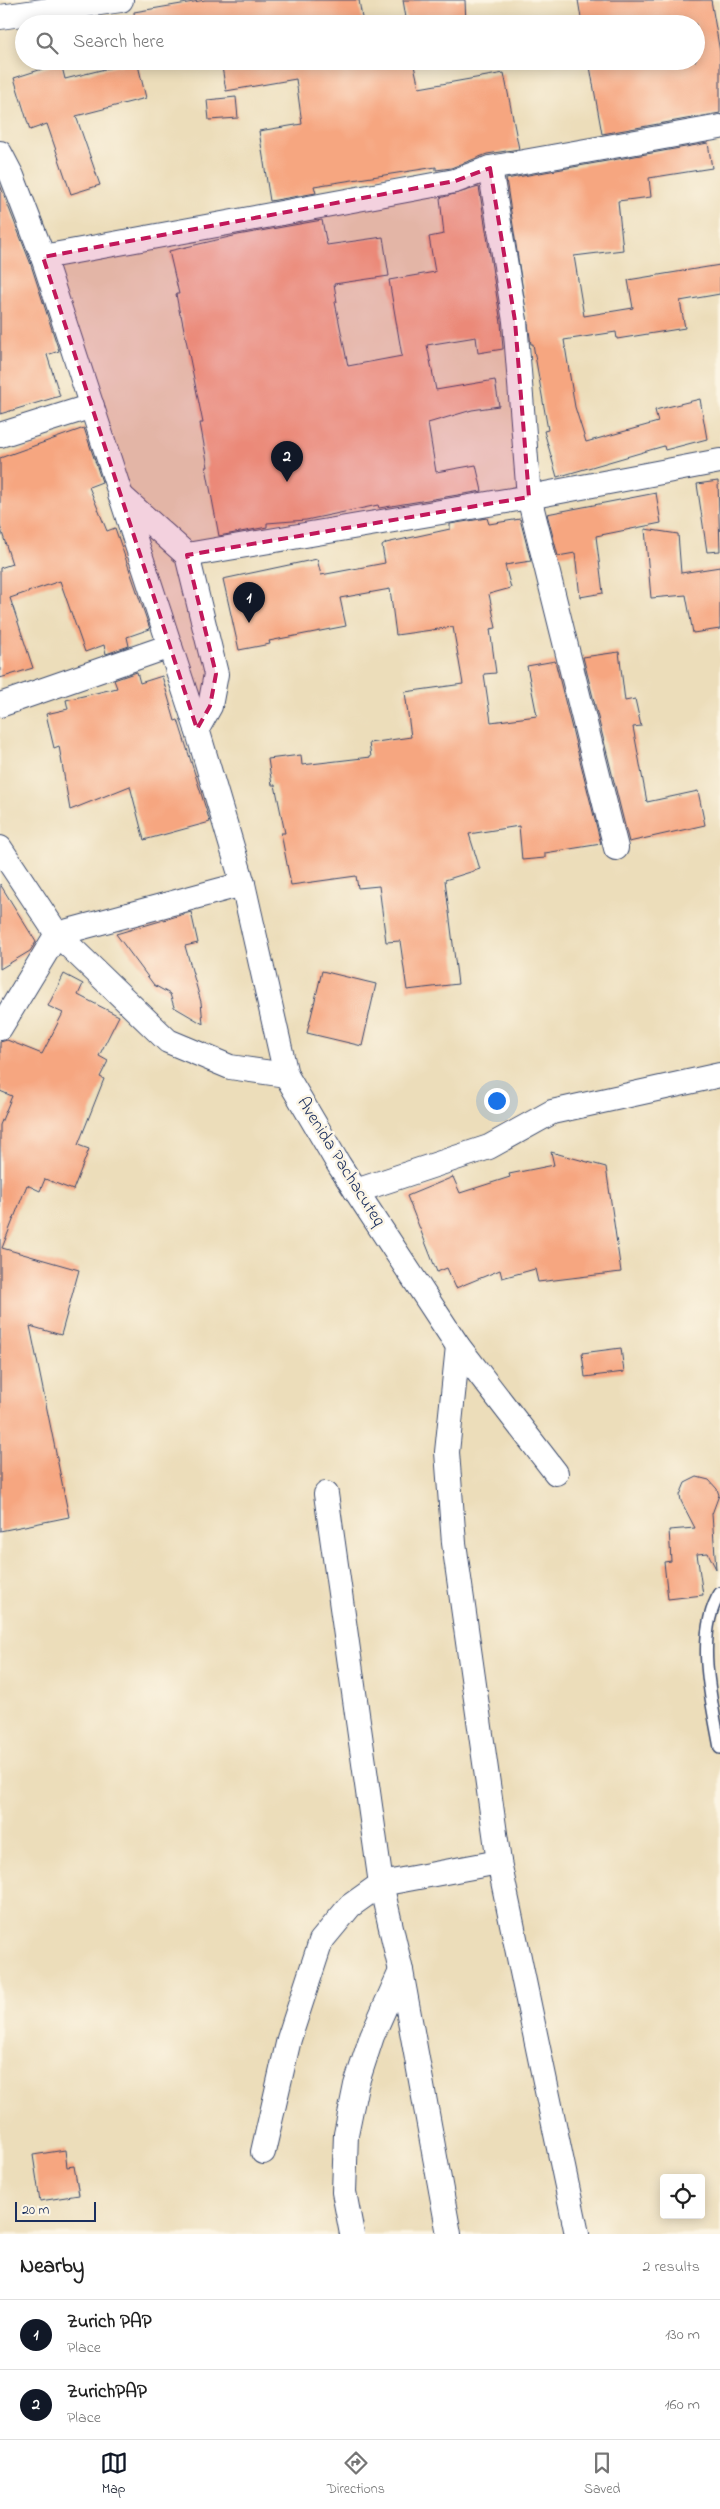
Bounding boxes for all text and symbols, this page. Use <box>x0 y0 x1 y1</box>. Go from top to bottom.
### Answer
search box <box>15 15 705 70</box>
icon: search <box>33 29 61 57</box>
text: Search here <box>73 29 164 56</box>
pin: 2 <box>271 441 303 482</box>
pin: 1 <box>233 582 265 623</box>
your location <box>484 1088 510 1114</box>
street label: Avenida Pachacuteq <box>290 1092 391 1232</box>
map controls <box>660 2174 705 2219</box>
button: locate <box>660 2174 705 2219</box>
scale bar <box>15 2199 96 2222</box>
text: 20 m <box>22 2200 49 2221</box>
text: Nearby <box>20 2252 84 2282</box>
text: 2 results <box>642 2255 700 2279</box>
text: Zurich PAP <box>67 2309 152 2336</box>
text: 1 <box>33 2323 39 2347</box>
text: 130 m <box>665 2323 700 2347</box>
text: Place <box>67 2336 101 2360</box>
text: ZurichPAP <box>67 2379 147 2406</box>
text: 2 <box>32 2393 40 2417</box>
text: 160 m <box>665 2393 700 2417</box>
text: Place <box>67 2406 101 2430</box>
tab: Map <box>100 2449 128 2500</box>
tab: Directions <box>327 2449 385 2500</box>
tab: Saved <box>584 2449 620 2500</box>

